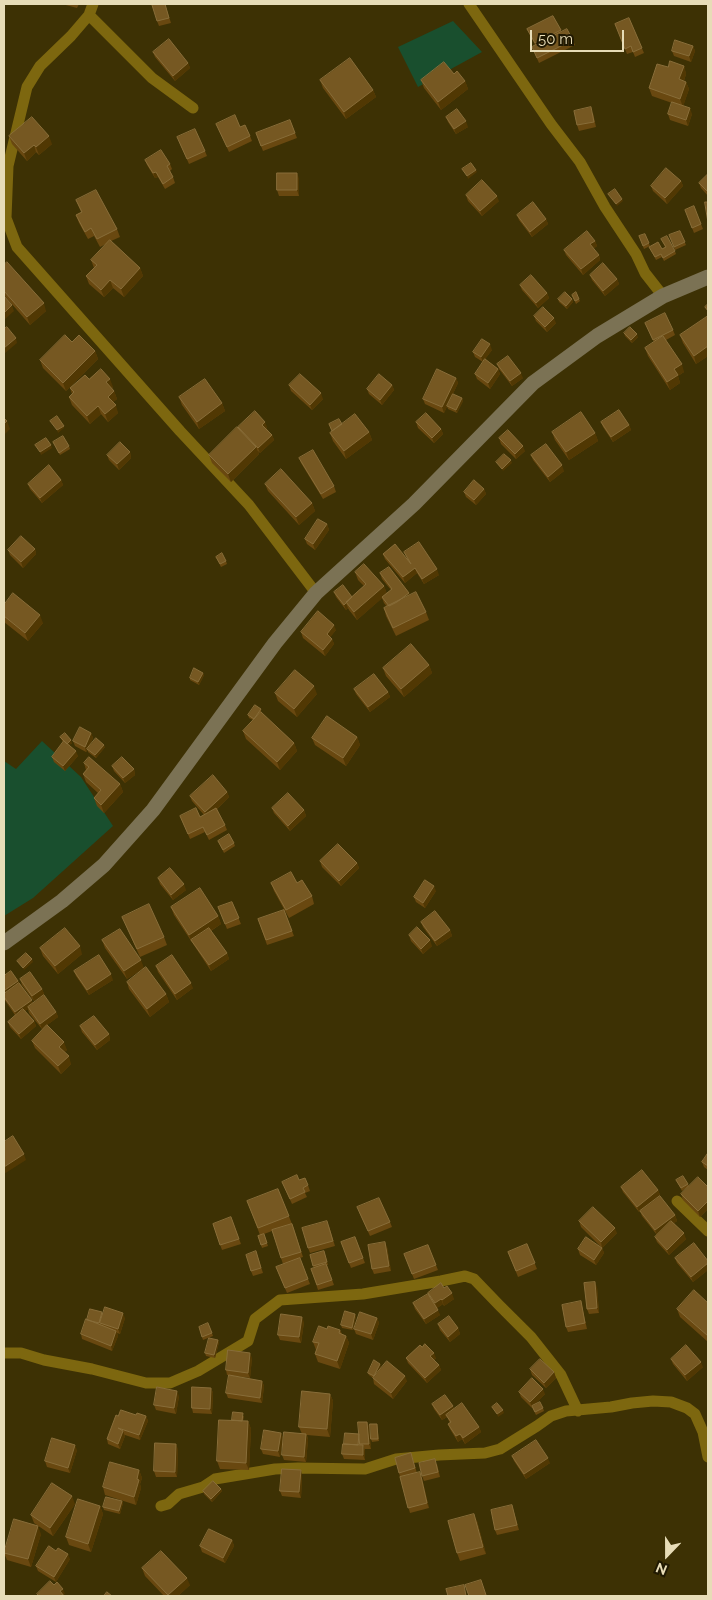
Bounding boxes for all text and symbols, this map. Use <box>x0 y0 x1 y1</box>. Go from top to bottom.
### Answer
scale bar <box>532 20 626 52</box>
text: 50 m <box>538 30 573 48</box>
north arrow <box>642 1530 692 1580</box>
text: N <box>653 1559 669 1578</box>

